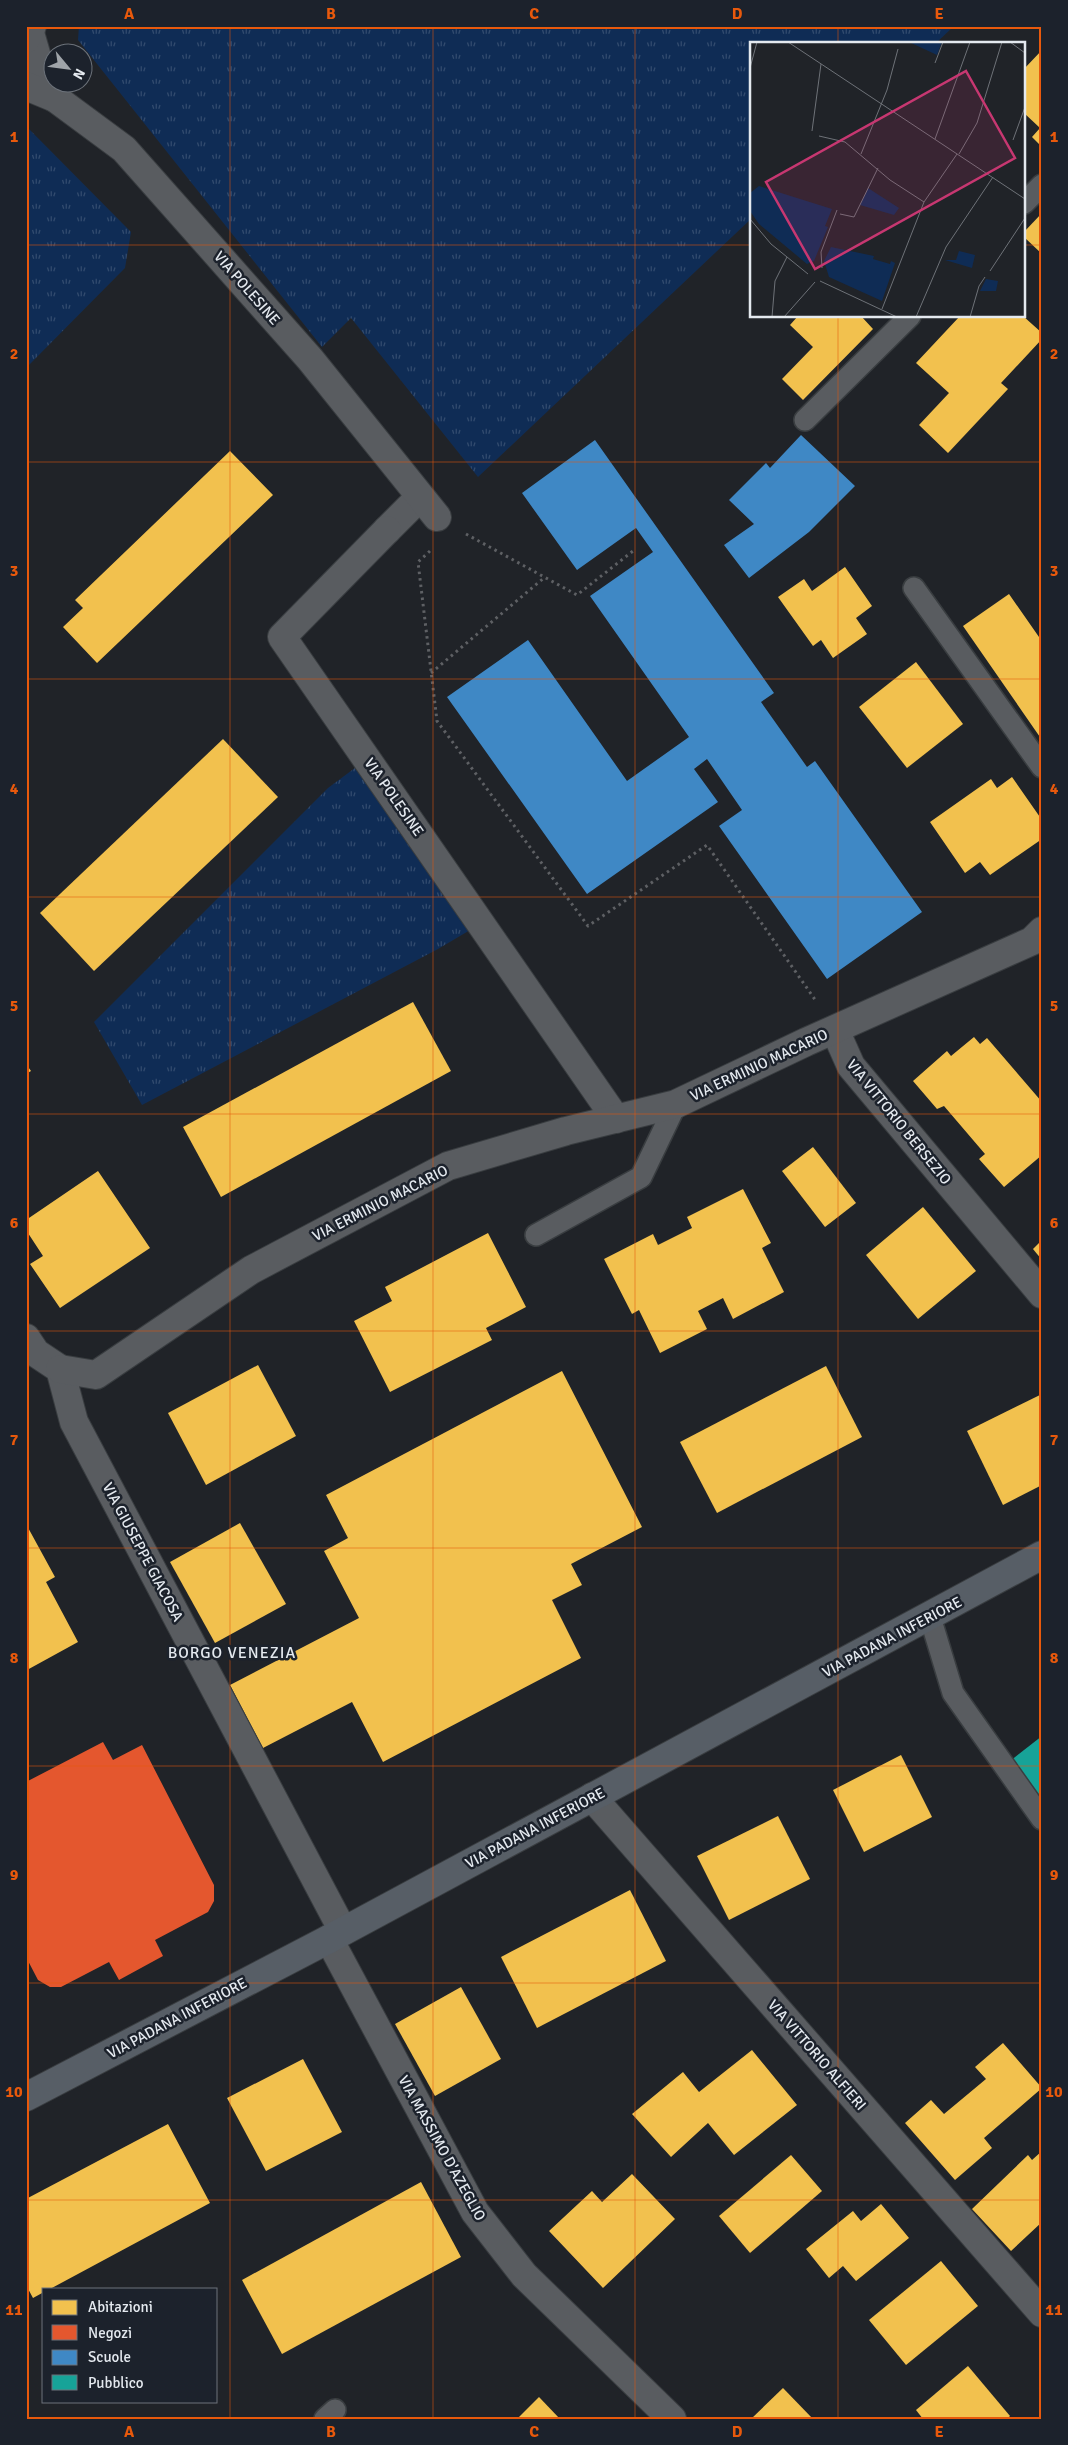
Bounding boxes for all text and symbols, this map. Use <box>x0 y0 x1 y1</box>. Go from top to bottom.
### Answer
text: A <box>124 4 135 24</box>
text: B <box>326 4 336 24</box>
text: C <box>529 4 539 24</box>
text: D <box>732 4 743 24</box>
text: E <box>934 4 944 24</box>
north arrow <box>42 42 92 92</box>
inset map <box>750 42 1026 318</box>
text: N <box>69 66 89 82</box>
text: 1 <box>10 127 19 147</box>
text: 1 <box>1050 127 1059 147</box>
street label: VIA POLESINE <box>210 248 284 328</box>
text: 2 <box>10 344 18 364</box>
text: 2 <box>1050 344 1058 364</box>
text: 3 <box>10 561 18 581</box>
text: 3 <box>1050 561 1058 581</box>
street label: VIA POLESINE <box>360 754 428 840</box>
text: 4 <box>10 779 19 799</box>
text: 4 <box>1050 779 1059 799</box>
text: 5 <box>10 996 18 1016</box>
text: 5 <box>1050 996 1058 1016</box>
street label: VIA ERMINIO MACARIO <box>687 1025 831 1105</box>
street label: VIA VITTORIO BERSEZIO <box>843 1056 955 1188</box>
street label: VIA ERMINIO MACARIO <box>309 1161 451 1245</box>
text: 6 <box>10 1213 19 1233</box>
text: 6 <box>1050 1213 1059 1233</box>
text: 7 <box>10 1430 19 1450</box>
text: 7 <box>1050 1430 1059 1450</box>
street label: VIA GIUSEPPE GIACOSA <box>99 1480 187 1624</box>
street label: VIA PADANA INFERIORE <box>819 1593 965 1681</box>
district label: BORGO VENEZIA <box>168 1643 296 1663</box>
text: 8 <box>10 1648 19 1668</box>
text: 8 <box>1050 1648 1059 1668</box>
street label: VIA PADANA INFERIORE <box>462 1784 608 1872</box>
text: 9 <box>10 1865 19 1885</box>
text: 9 <box>1050 1865 1059 1885</box>
street label: VIA PADANA INFERIORE <box>104 1974 250 2062</box>
street label: VIA VITTORIO ALFIERI <box>764 1996 870 2114</box>
street label: VIA MASSIMO D'AZEGLIO <box>394 2072 490 2224</box>
text: 10 <box>5 2082 23 2102</box>
text: 10 <box>1045 2082 1063 2102</box>
legend <box>42 2288 218 2402</box>
text: Abitazioni <box>88 2298 153 2316</box>
text: 11 <box>5 2300 23 2320</box>
text: 11 <box>1045 2300 1063 2320</box>
text: Negozi <box>88 2324 132 2342</box>
text: Scuole <box>88 2348 131 2366</box>
text: Pubblico <box>88 2374 144 2392</box>
text: A <box>124 2422 135 2442</box>
text: B <box>326 2422 336 2442</box>
text: C <box>529 2422 539 2442</box>
text: D <box>732 2422 743 2442</box>
text: E <box>934 2422 944 2442</box>

